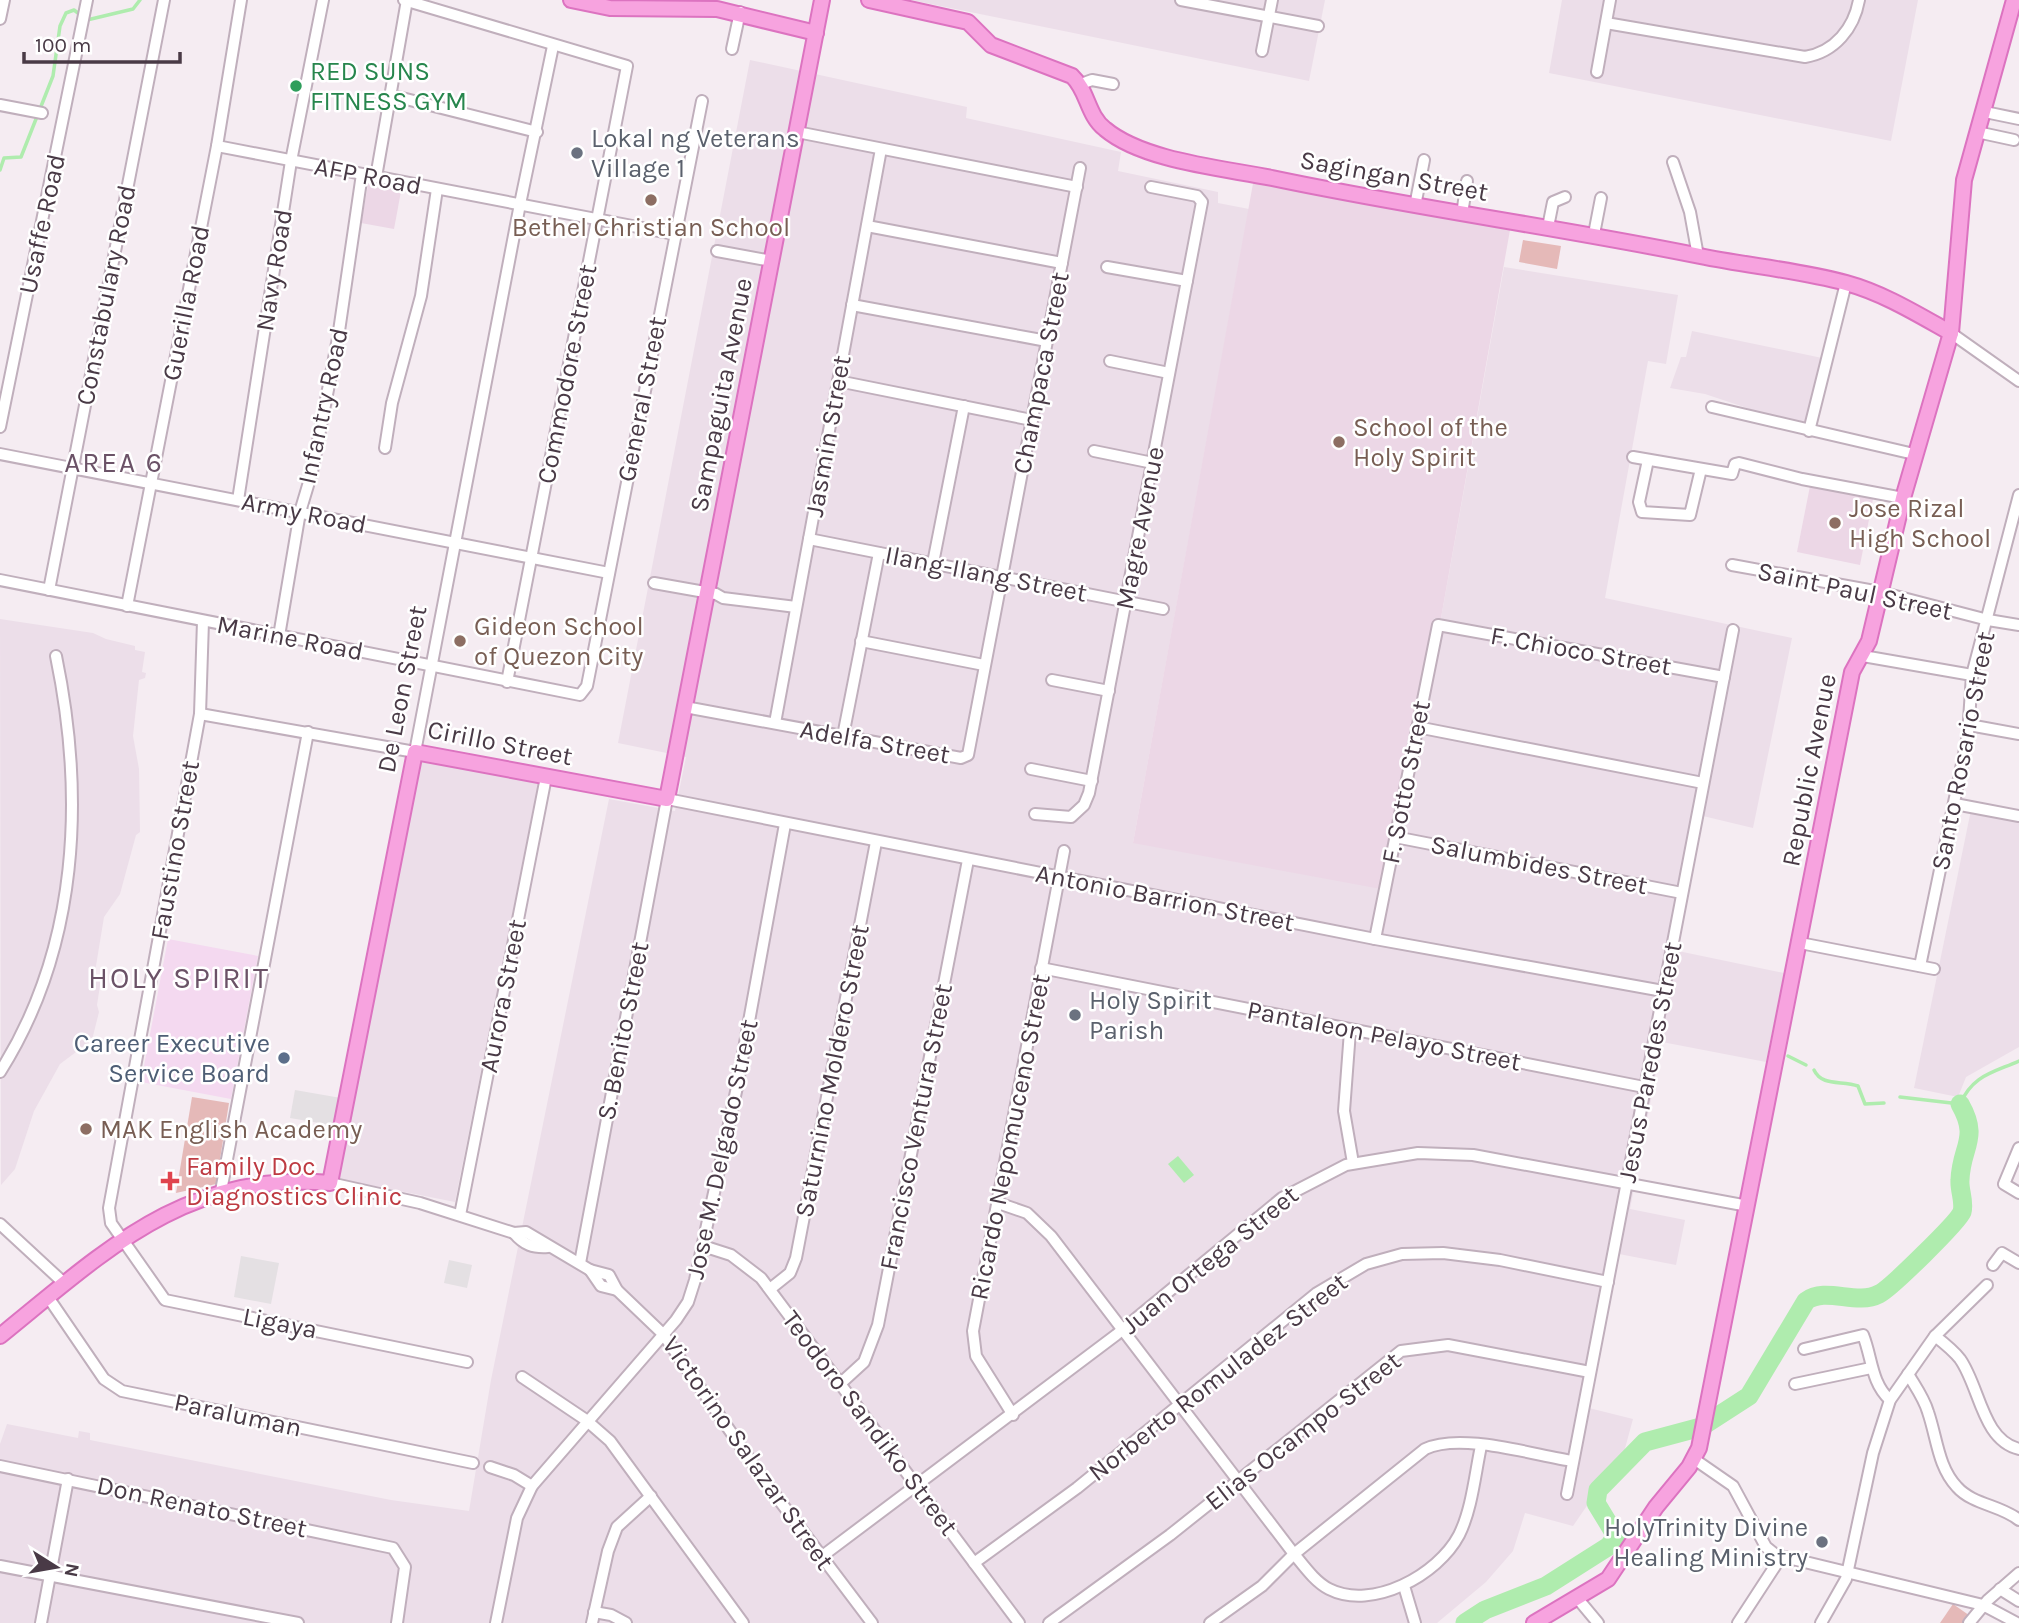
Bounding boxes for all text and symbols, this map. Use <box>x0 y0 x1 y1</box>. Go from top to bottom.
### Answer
scale bar <box>24 21 180 65</box>
text: 100 m <box>35 33 92 57</box>
place label: RED SUNS FITNESS GYM <box>310 56 467 117</box>
marker: RED SUNS FITNESS GYM <box>288 78 304 94</box>
place label: Lokal ng Veterans Village 1 <box>591 123 800 184</box>
street label: Sagingan Street <box>1298 144 1491 208</box>
marker: Lokal ng Veterans Village 1 <box>569 145 585 161</box>
street label: AFP Road <box>312 150 424 202</box>
street label: Usaffe Road <box>12 151 72 297</box>
street label: Constabulary Road <box>69 182 143 408</box>
marker: Bethel Christian School <box>643 192 659 208</box>
street label: Navy Road <box>249 207 299 333</box>
place label: Bethel Christian School <box>512 212 790 243</box>
street label: Guerilla Road <box>156 223 216 383</box>
street label: Commodore Street <box>531 261 604 486</box>
street label: Champaca Street <box>1006 269 1076 477</box>
street label: Sampaguita Avenue <box>683 275 759 515</box>
street label: General Street <box>611 314 673 484</box>
street label: Infantry Road <box>291 325 355 487</box>
street label: Jasmin Street <box>799 352 858 519</box>
place label: School of the Holy Spirit <box>1353 412 1508 473</box>
marker: School of the Holy Spirit <box>1331 434 1347 450</box>
street label: Magre Avenue <box>1109 444 1171 612</box>
district label: AREA 6 <box>64 446 164 479</box>
street label: Army Road <box>239 486 369 540</box>
place label: Jose Rizal High School <box>1849 493 1991 554</box>
marker: Jose Rizal High School <box>1827 515 1843 531</box>
street label: Ilang-Ilang Street <box>882 539 1090 609</box>
street label: Saint Paul Street <box>1755 555 1956 627</box>
street label: De Leon Street <box>371 603 433 775</box>
street label: Marine Road <box>214 609 366 667</box>
place label: Gideon School of Quezon City <box>474 611 644 672</box>
street label: F. Chioco Street <box>1488 620 1674 682</box>
street label: Santo Rosario Street <box>1925 629 2001 873</box>
marker: Gideon School of Quezon City <box>452 633 468 649</box>
street label: Republic Avenue <box>1775 671 1843 869</box>
street label: F. Sotto Street <box>1375 698 1437 866</box>
street label: Cirillo Street <box>425 714 575 772</box>
street label: Adelfa Street <box>798 714 953 770</box>
street label: Faustino Street <box>144 758 206 942</box>
street label: Salumbides Street <box>1428 829 1650 901</box>
street label: Antonio Barrion Street <box>1033 858 1297 938</box>
street label: Aurora Street <box>473 916 533 1075</box>
street label: Saturnino Moldero Street <box>788 922 876 1220</box>
street label: S. Benito Street <box>591 939 656 1123</box>
street label: Jesus Paredes Street <box>1611 939 1689 1185</box>
district label: HOLY SPIRIT <box>88 960 270 996</box>
street label: Ricardo Nepomuceno Street <box>963 971 1057 1303</box>
street label: Francisco Ventura Street <box>873 981 959 1273</box>
place label: Holy Spirit Parish <box>1089 985 1212 1046</box>
street label: Pantaleon Pelayo Street <box>1244 994 1524 1078</box>
marker: Holy Spirit Parish <box>1067 1007 1083 1023</box>
street label: Jose M. Delgado Street <box>679 1016 765 1282</box>
place label: Career Executive Service Board <box>74 1028 270 1089</box>
marker: Career Executive Service Board <box>276 1050 292 1066</box>
place label: MAK English Academy <box>100 1114 362 1145</box>
marker: MAK English Academy <box>78 1121 94 1137</box>
place label: Family Doc Diagnostics Clinic <box>186 1151 402 1212</box>
marker: Family Doc Diagnostics Clinic <box>160 1171 180 1191</box>
street label: Juan Ortega Street <box>1115 1179 1305 1341</box>
street label: Norberto Romuladez Street <box>1082 1266 1354 1488</box>
street label: Ligaya <box>240 1301 320 1345</box>
street label: Teodoro Sandiko Street <box>775 1305 965 1542</box>
street label: Victorino Salazar Street <box>656 1330 841 1576</box>
street label: Elias Ocampo Street <box>1199 1345 1407 1517</box>
street label: Paraluman <box>171 1386 305 1444</box>
street label: Don Renato Street <box>94 1470 310 1544</box>
place label: HolyTrinity Divine Healing Ministry <box>1604 1512 1808 1573</box>
north arrow <box>21 1532 91 1602</box>
marker: HolyTrinity Divine Healing Ministry <box>1814 1534 1830 1550</box>
text: N <box>60 1561 84 1579</box>

